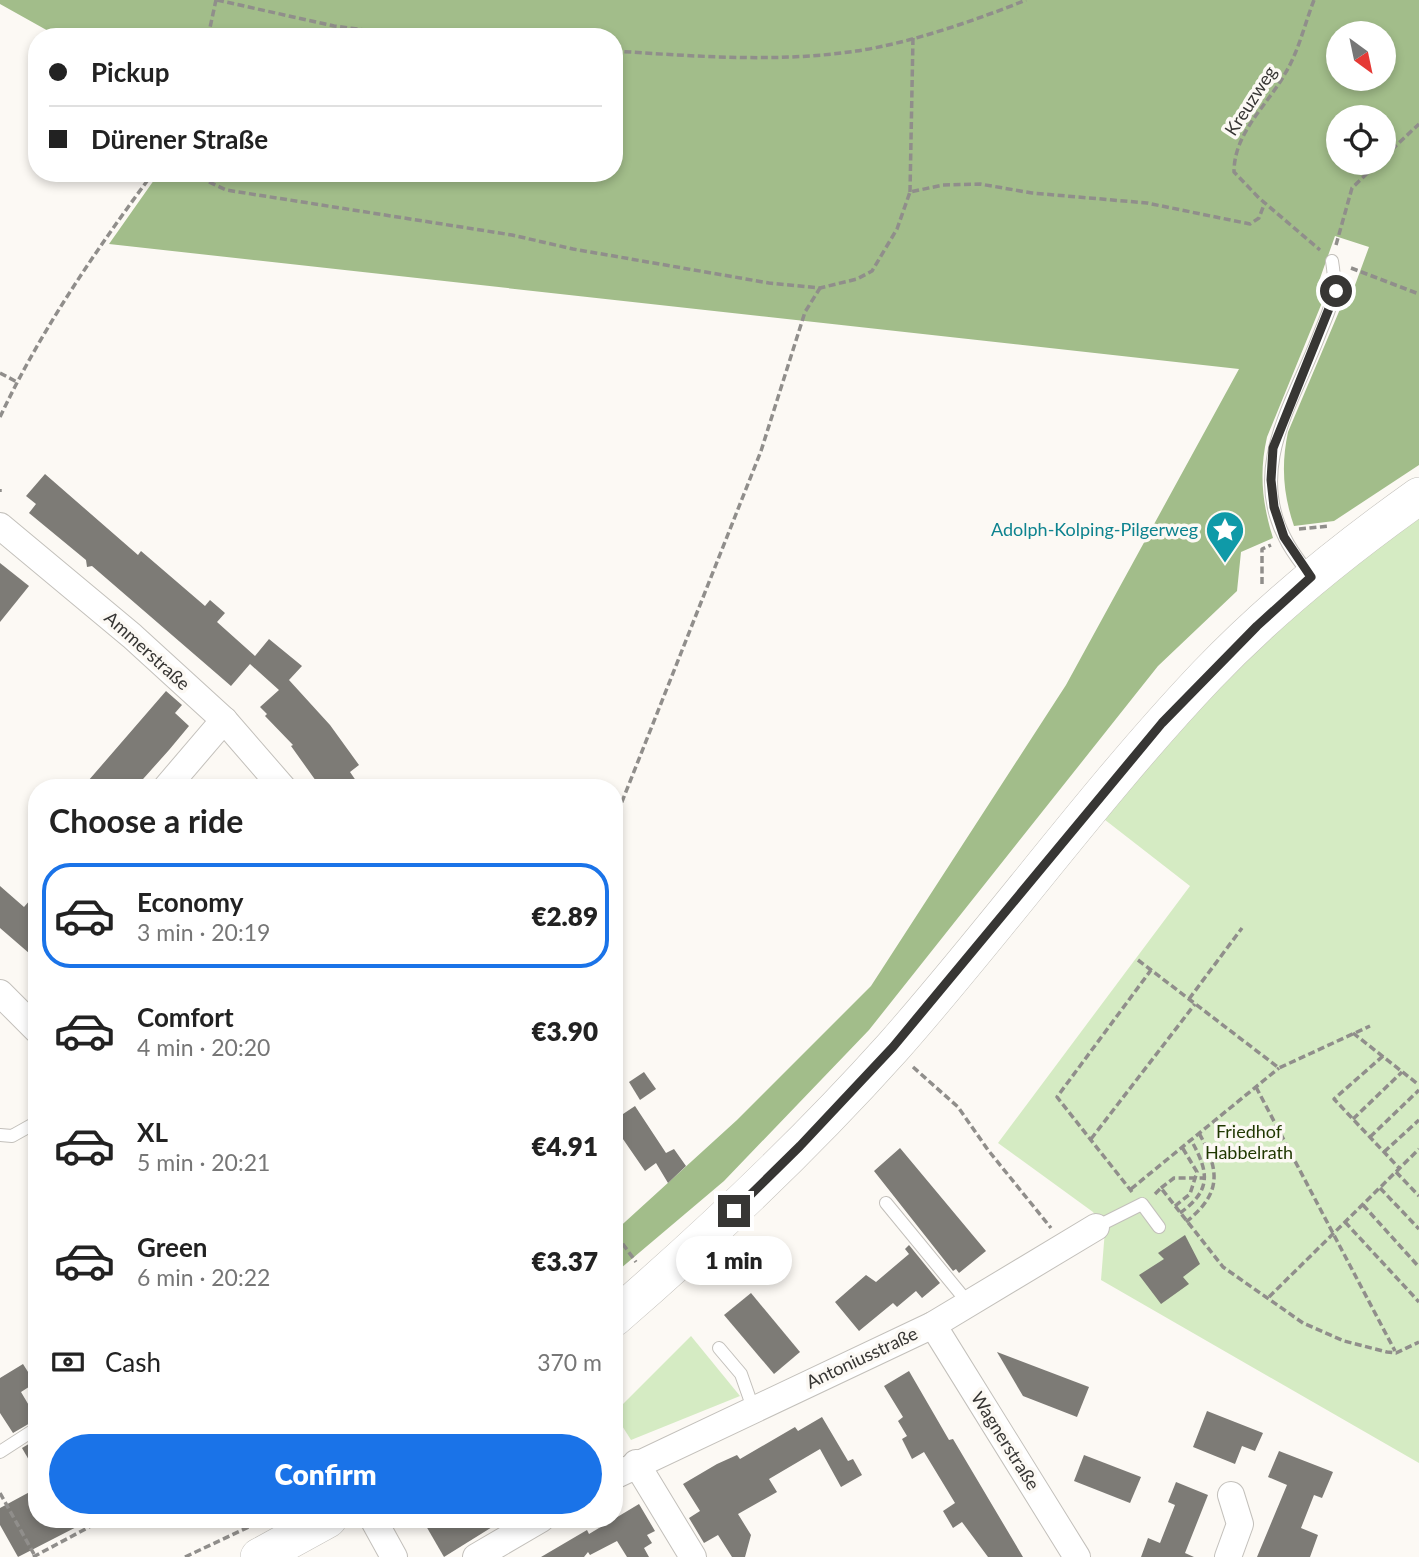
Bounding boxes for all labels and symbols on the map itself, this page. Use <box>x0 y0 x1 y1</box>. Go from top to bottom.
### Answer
north arrow <box>1326 21 1396 91</box>
street label: Kreuzweg <box>1220 61 1281 139</box>
route start <box>1320 275 1352 307</box>
place icon: Adolph-Kolping-Pilgerweg <box>1204 509 1246 564</box>
place label: Adolph-Kolping-Pilgerweg <box>991 518 1198 540</box>
street label: Ammerstraße <box>100 606 195 694</box>
park label: Friedhof Habbelrath <box>1205 1120 1293 1163</box>
route end <box>718 1195 750 1227</box>
callout: 1 min <box>676 1236 792 1284</box>
street label: Antoniusstraße <box>802 1322 921 1393</box>
street label: Wagnerstraße <box>967 1387 1045 1494</box>

